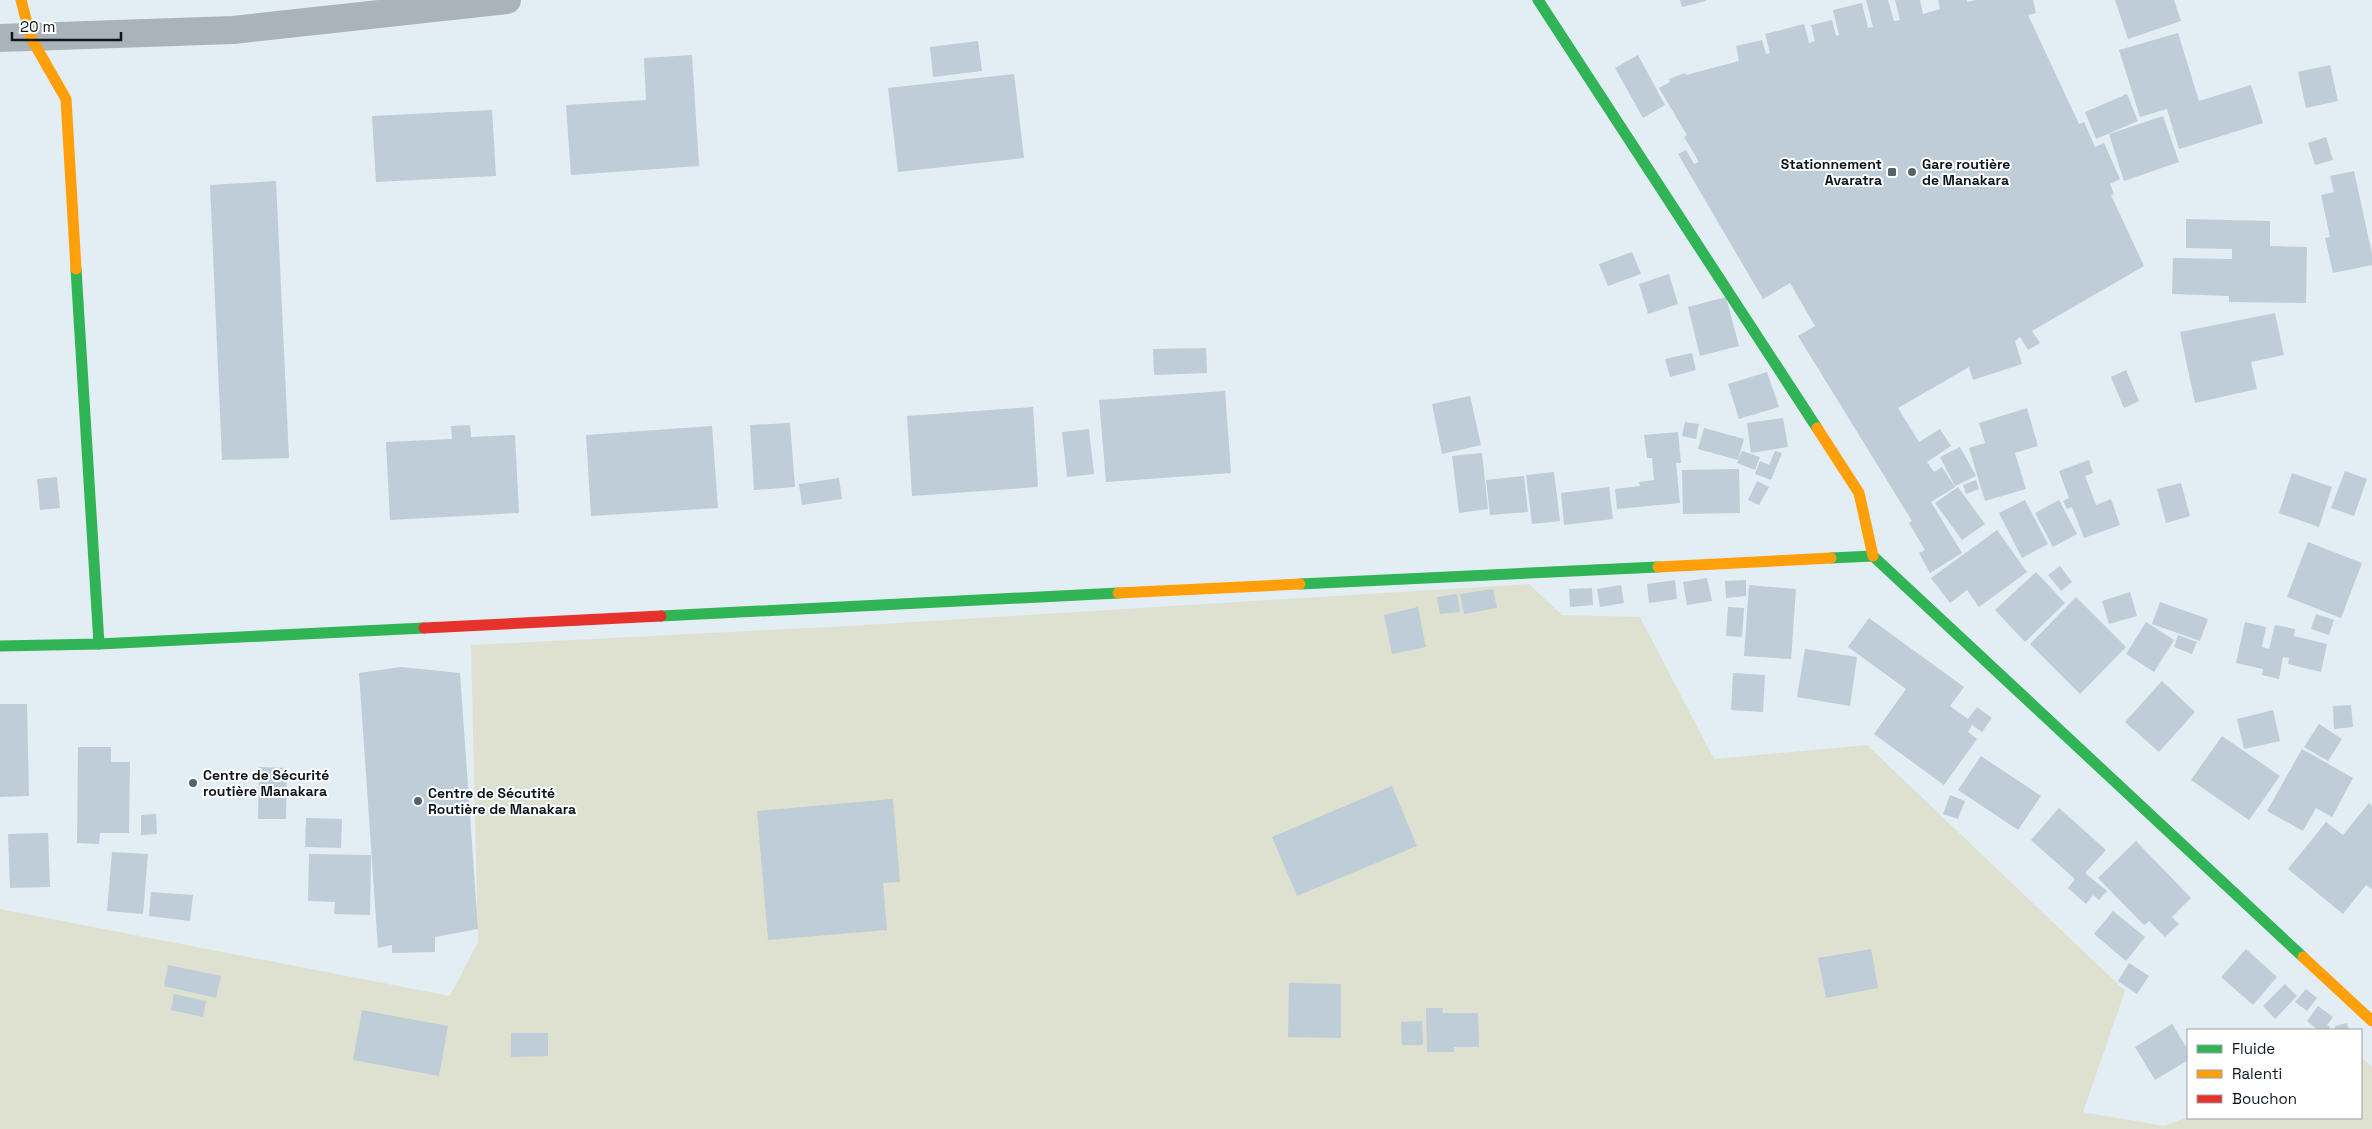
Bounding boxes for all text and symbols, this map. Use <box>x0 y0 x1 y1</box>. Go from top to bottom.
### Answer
scale bar <box>12 10 121 42</box>
text: 20 m <box>20 17 55 36</box>
place label: Stationnement Avaratra <box>1781 155 1882 189</box>
place label: Gare routière de Manakara <box>1922 155 2010 189</box>
marker: Stationnement Avaratra <box>1886 166 1898 178</box>
marker: Gare routière de Manakara <box>1906 166 1918 178</box>
place label: Centre de Sécurité routière Manakara <box>203 766 329 800</box>
marker: Centre de Sécurité routière Manakara <box>187 777 199 789</box>
place label: Centre de Sécutité Routière de Manakara <box>428 784 576 818</box>
marker: Centre de Sécutité Routière de Manakara <box>412 795 424 807</box>
legend <box>2187 1029 2362 1119</box>
text: Fluide <box>2232 1039 2275 1058</box>
text: Ralenti <box>2232 1064 2282 1083</box>
text: Bouchon <box>2232 1089 2297 1108</box>

